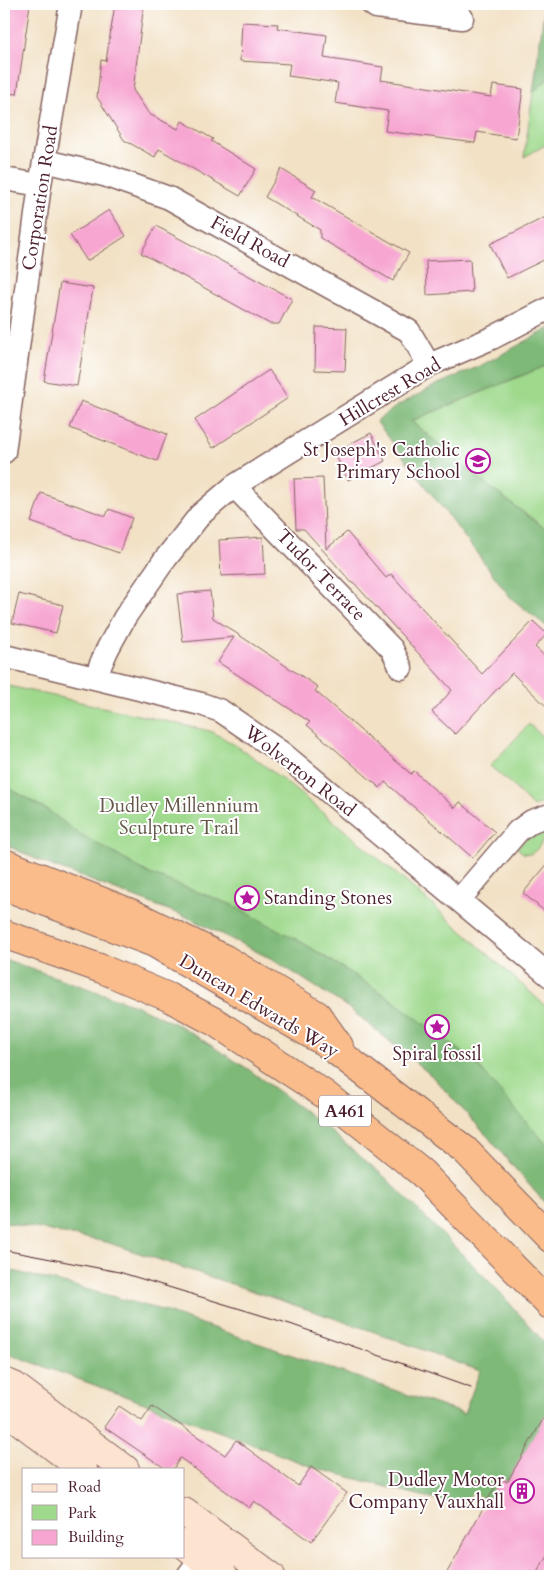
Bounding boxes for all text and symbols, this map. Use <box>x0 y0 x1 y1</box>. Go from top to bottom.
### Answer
street label: Corporation Road <box>16 124 64 272</box>
street label: Field Road <box>206 210 294 274</box>
street label: Hillcrest Road <box>334 351 446 433</box>
place label: St Joseph's Catholic Primary School <box>303 437 460 485</box>
school or university icon: St Joseph's Catholic Primary School <box>465 448 491 474</box>
street label: Tudor Terrace <box>270 523 372 627</box>
street label: Wolverton Road <box>238 719 361 823</box>
park label: Dudley Millennium Sculpture Trail <box>99 793 260 841</box>
place icon: Standing Stones <box>234 885 260 911</box>
place label: Standing Stones <box>264 885 392 911</box>
street label: Duncan Edwards Way <box>174 948 344 1064</box>
place icon: Spiral fossil <box>424 1014 450 1040</box>
place label: Spiral fossil <box>393 1041 482 1067</box>
road number: A461 <box>319 1096 371 1126</box>
place label: Dudley Motor Company Vauxhall <box>349 1467 504 1515</box>
legend <box>22 1468 185 1558</box>
text: Road <box>68 1477 101 1497</box>
building icon: Dudley Motor Company Vauxhall <box>509 1478 535 1504</box>
text: Park <box>68 1503 97 1523</box>
text: Building <box>68 1527 124 1547</box>

